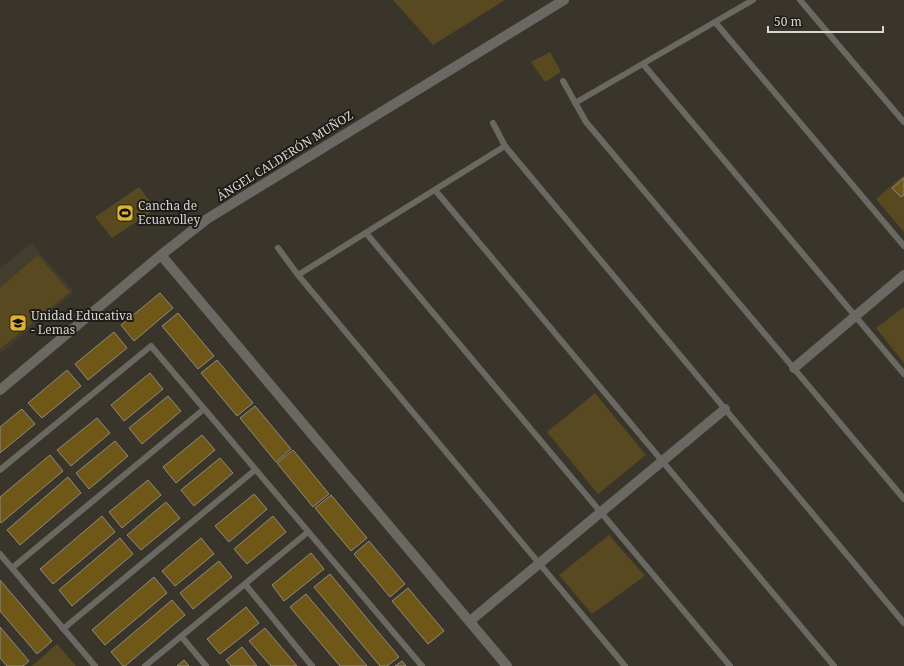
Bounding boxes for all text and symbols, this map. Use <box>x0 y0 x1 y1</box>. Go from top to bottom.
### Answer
scale bar <box>768 8 883 34</box>
text: 50 m <box>774 13 802 30</box>
street label: ÁNGEL CALDERÓN MUÑOZ <box>213 107 356 205</box>
place label: Cancha de Ecuavolley <box>138 197 200 228</box>
sports icon: Cancha de Ecuavolley <box>115 203 135 223</box>
place label: Unidad Educativa - Lemas <box>31 307 133 338</box>
school or university icon: Unidad Educativa - Lemas <box>8 313 28 333</box>

